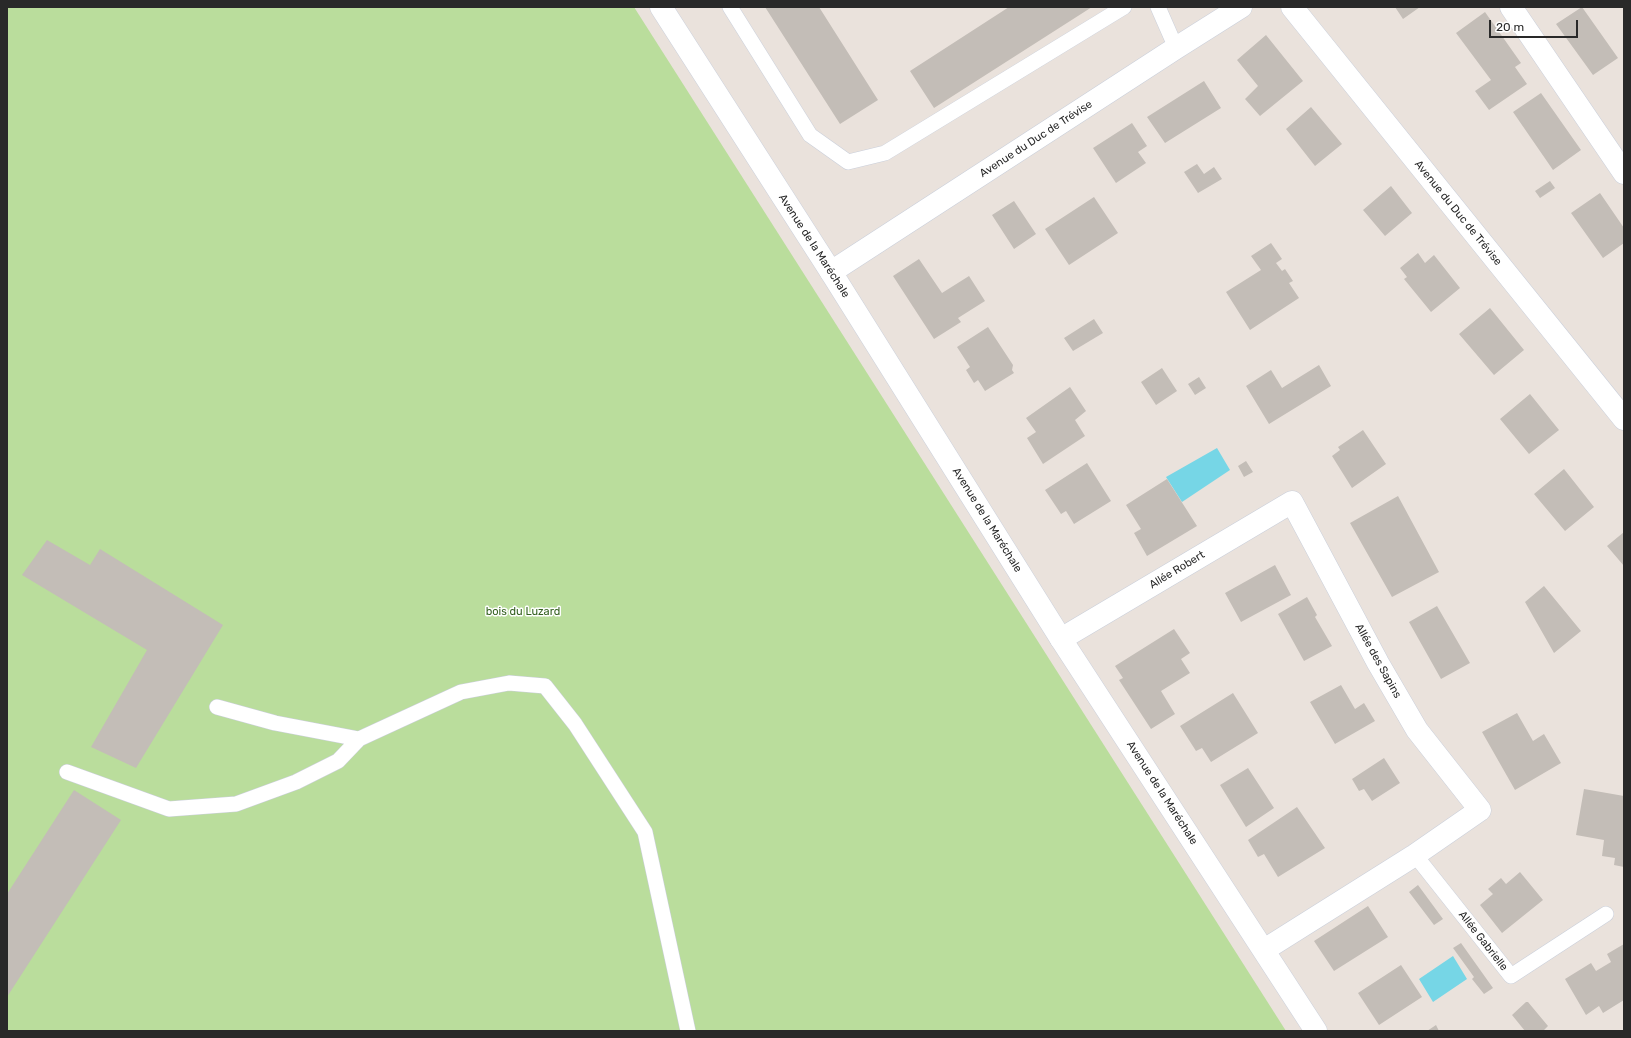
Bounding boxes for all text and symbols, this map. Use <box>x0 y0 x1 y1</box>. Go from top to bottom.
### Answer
scale bar <box>1491 12 1580 38</box>
text: 20 m <box>1496 20 1524 34</box>
street label: Avenue du Duc de Trévise <box>977 98 1095 180</box>
street label: Avenue du Duc de Trévise <box>1411 158 1505 268</box>
street label: Avenue de la Maréchale <box>776 192 852 300</box>
street label: Avenue de la Maréchale <box>949 465 1025 575</box>
street label: Allée Robert <box>1147 548 1207 592</box>
park label: bois du Luzard <box>486 605 560 619</box>
street label: Allée des Sapins <box>1352 621 1404 701</box>
street label: Avenue de la Maréchale <box>1124 739 1200 847</box>
street label: Allée Gabrielle <box>1456 908 1510 974</box>

